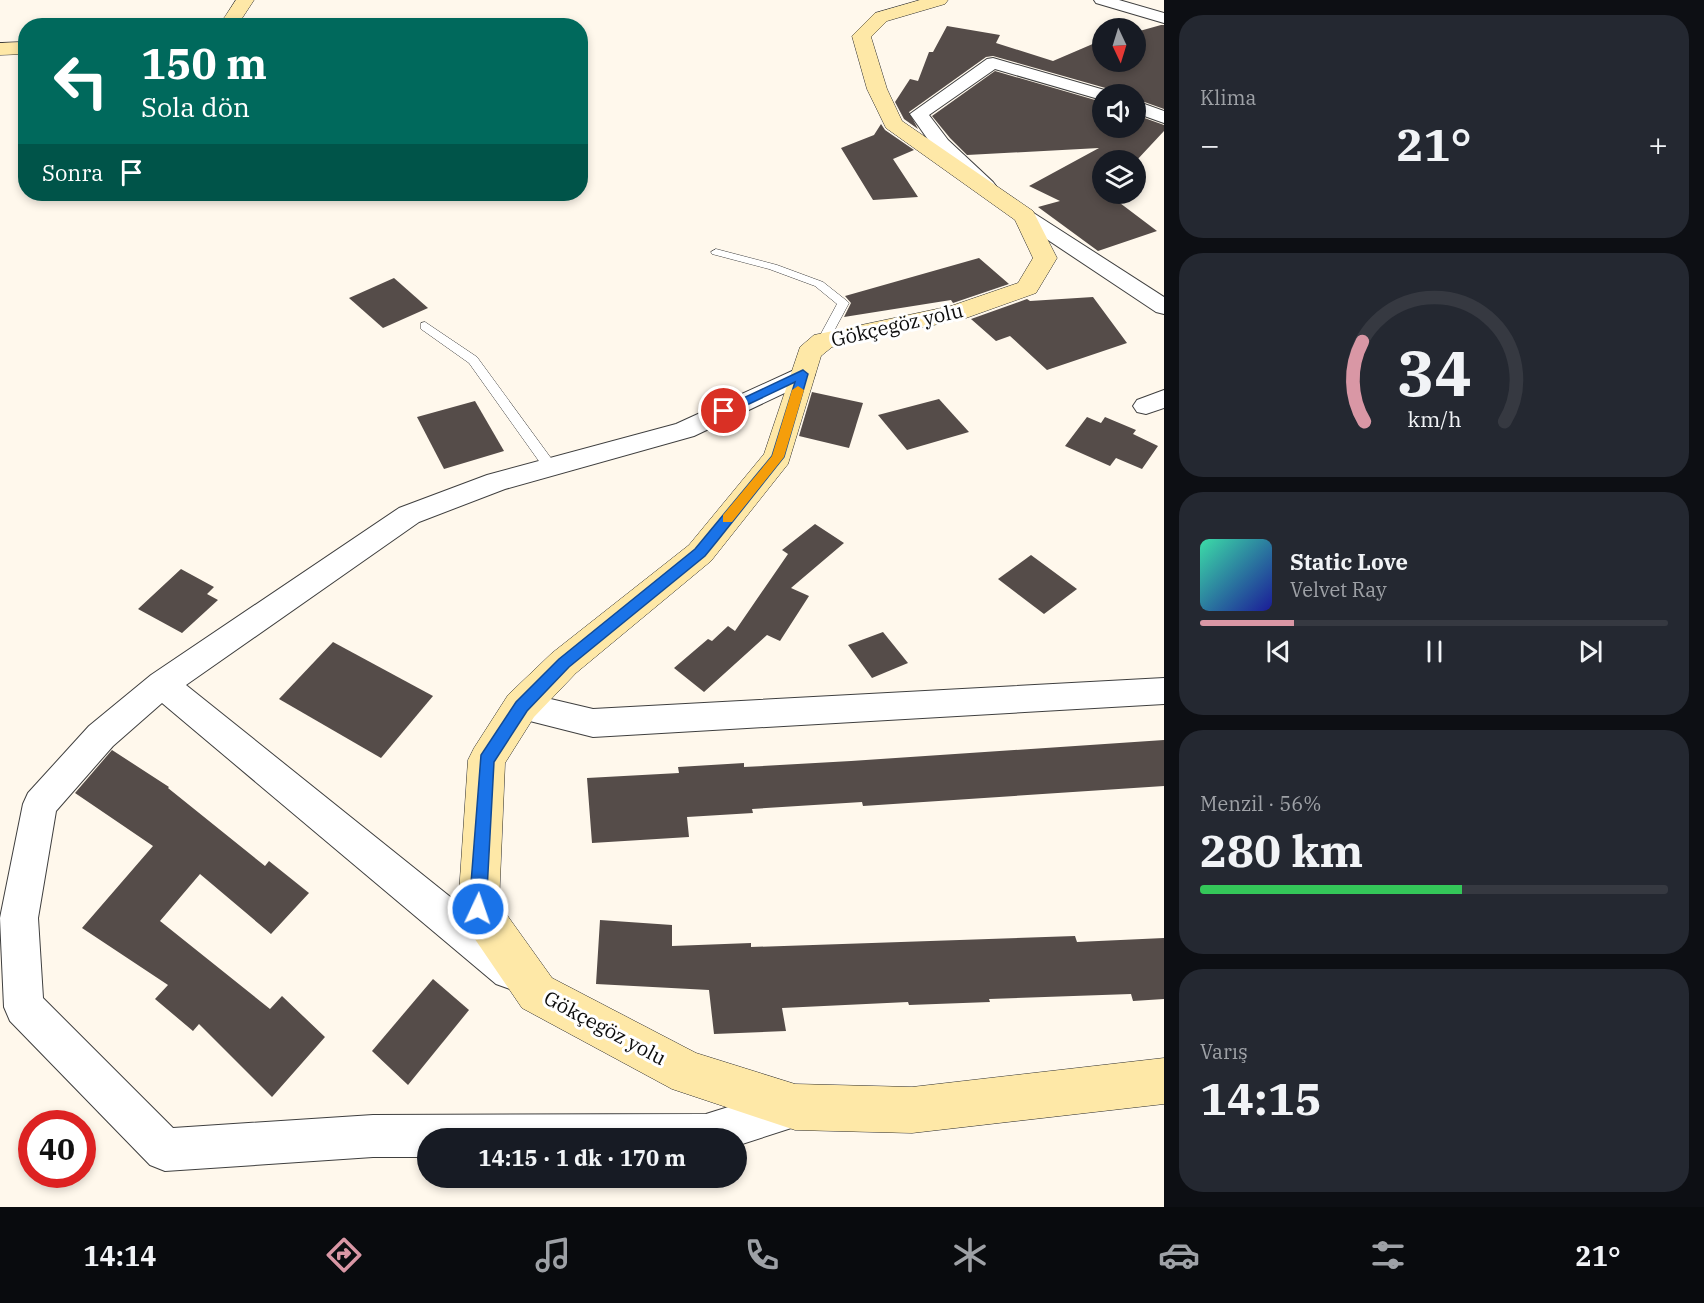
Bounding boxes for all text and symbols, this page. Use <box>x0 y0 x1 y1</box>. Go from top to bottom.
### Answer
north arrow <box>1092 18 1146 72</box>
map controls <box>1092 18 1146 204</box>
text: 150 m <box>141 36 267 91</box>
icon: left <box>42 42 120 120</box>
button: sound <box>1092 84 1146 138</box>
text: Klima <box>1200 84 1256 111</box>
text: Sola dön <box>141 89 250 124</box>
text: 21° <box>1396 115 1472 173</box>
text: − <box>1200 123 1220 166</box>
text: + <box>1648 123 1668 166</box>
button: layers <box>1092 150 1146 204</box>
icon: arrive <box>115 156 148 189</box>
text: Sonra <box>42 158 103 187</box>
street label: Gökçegöz yolu <box>828 296 966 353</box>
text: 34 <box>1397 332 1471 413</box>
pin <box>698 385 749 436</box>
icon: arrive <box>707 394 740 427</box>
text: km/h <box>1407 406 1461 434</box>
text: Static Love <box>1290 547 1408 576</box>
text: Velvet Ray <box>1290 576 1387 603</box>
icon: previous <box>1262 635 1295 668</box>
icon: pause <box>1418 635 1451 668</box>
icon: next <box>1574 635 1607 668</box>
text: Menzil · 56% <box>1200 790 1321 817</box>
text: 280 km <box>1200 821 1363 879</box>
position arrow <box>446 877 510 941</box>
street label: Gökçegöz yolu <box>539 984 671 1071</box>
text: Varış <box>1200 1038 1248 1065</box>
text: 14:15 <box>1200 1069 1322 1127</box>
speed limit sign: 40 <box>18 1110 96 1188</box>
text: 14:15 · 1 dk · 170 m <box>478 1143 686 1172</box>
icon: directions <box>323 1234 365 1276</box>
icon: music <box>532 1234 574 1276</box>
icon: phone <box>741 1234 783 1276</box>
icon: climate <box>949 1234 991 1276</box>
icon: car <box>1158 1234 1200 1276</box>
icon: filters <box>1367 1234 1409 1276</box>
text: 14:14 <box>83 1238 156 1273</box>
text: 21° <box>1575 1238 1621 1273</box>

